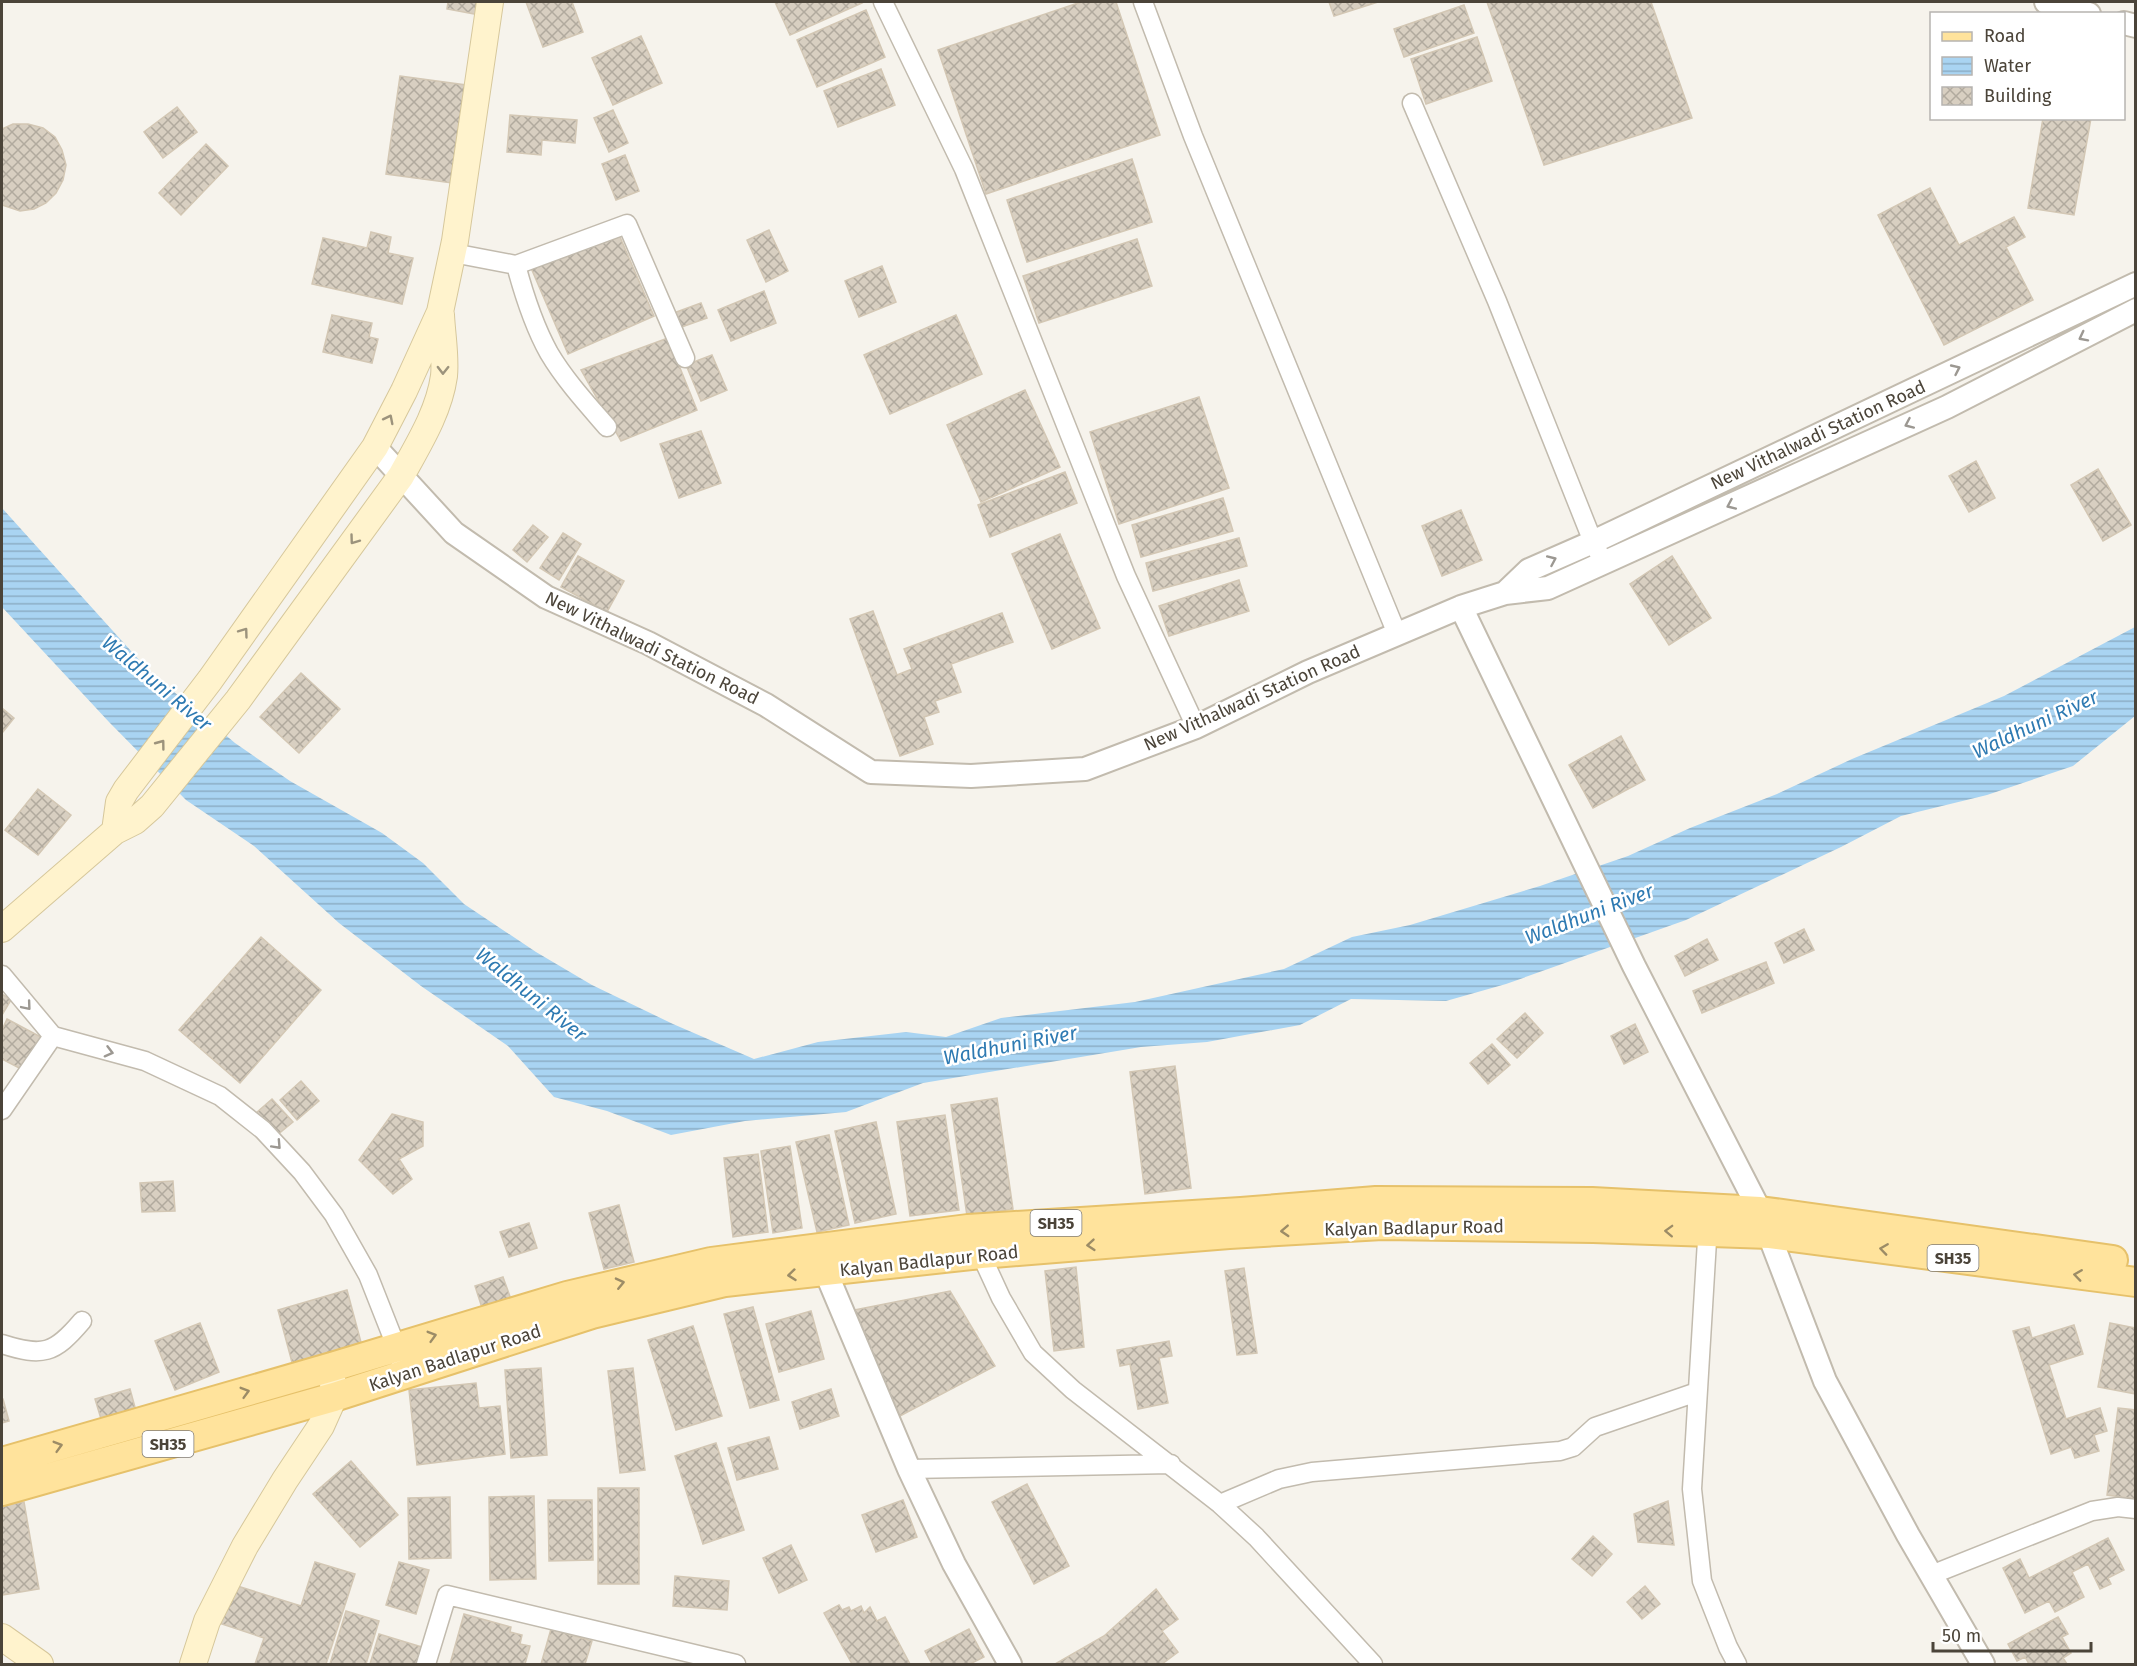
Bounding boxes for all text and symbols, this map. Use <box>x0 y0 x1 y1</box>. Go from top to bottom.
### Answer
legend <box>1930 12 2125 120</box>
text: Road <box>1984 25 2026 47</box>
text: Water <box>1984 55 2031 77</box>
text: Building <box>1984 85 2052 107</box>
one-way arrow <box>2079 330 2090 341</box>
one-way arrow <box>1950 364 1961 376</box>
one-way arrow <box>436 366 449 375</box>
street label: New Vithalwadi Station Road <box>1707 375 1929 495</box>
one-way arrow <box>382 415 394 426</box>
one-way arrow <box>1905 417 1916 429</box>
one-way arrow <box>1727 497 1738 509</box>
one-way arrow <box>350 534 361 545</box>
one-way arrow <box>1546 555 1557 567</box>
street label: New Vithalwadi Station Road <box>542 587 762 709</box>
one-way arrow <box>237 627 248 638</box>
water label: Waldhuni River <box>97 630 218 737</box>
street label: New Vithalwadi Station Road <box>1140 640 1364 756</box>
water label: Waldhuni River <box>1968 684 2103 764</box>
one-way arrow <box>154 739 165 750</box>
water label: Waldhuni River <box>1521 878 1658 950</box>
water label: Waldhuni River <box>471 942 592 1047</box>
one-way arrow <box>20 999 31 1010</box>
water label: Waldhuni River <box>941 1020 1080 1070</box>
one-way arrow <box>104 1044 114 1057</box>
one-way arrow <box>270 1138 281 1149</box>
road number: SH35 <box>1030 1210 1082 1236</box>
street label: Kalyan Badlapur Road <box>1324 1215 1504 1241</box>
one-way arrow <box>1281 1224 1290 1237</box>
one-way arrow <box>1665 1224 1674 1237</box>
one-way arrow <box>1086 1238 1095 1251</box>
street label: Kalyan Badlapur Road <box>838 1241 1020 1281</box>
one-way arrow <box>1880 1243 1889 1256</box>
road number: SH35 <box>1928 1245 1978 1271</box>
one-way arrow <box>788 1268 797 1281</box>
one-way arrow <box>2073 1269 2082 1281</box>
one-way arrow <box>614 1278 624 1291</box>
street label: Kalyan Badlapur Road <box>366 1320 544 1396</box>
one-way arrow <box>426 1331 437 1343</box>
one-way arrow <box>239 1387 250 1399</box>
road number: SH35 <box>142 1431 194 1457</box>
one-way arrow <box>52 1441 63 1453</box>
scale bar <box>1933 1615 2090 1653</box>
text: 50 m <box>1942 1625 1981 1647</box>

